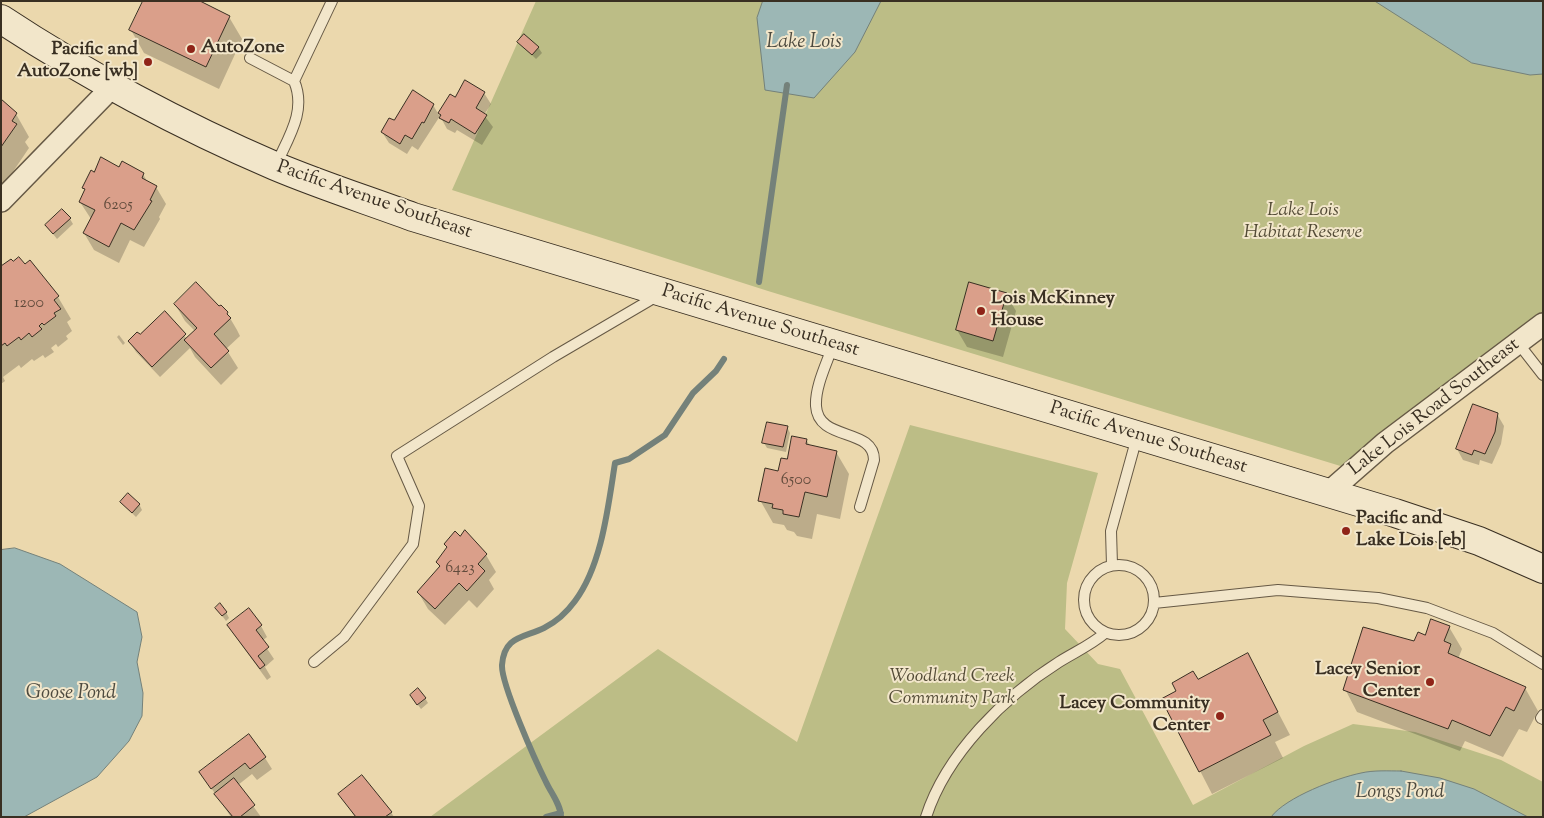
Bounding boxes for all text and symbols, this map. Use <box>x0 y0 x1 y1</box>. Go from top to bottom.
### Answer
water label: Lake Lois <box>766 32 842 56</box>
place label: AutoZone <box>201 38 285 60</box>
place label: Pacific and AutoZone [wb] <box>17 40 138 84</box>
marker: AutoZone <box>185 43 197 55</box>
marker: Pacific and AutoZone [wb] <box>142 56 154 68</box>
street label: Pacific Avenue Southeast <box>273 157 475 245</box>
house number: 6205 <box>103 196 133 216</box>
park label: Lake Lois Habitat Reserve <box>1244 201 1362 245</box>
street label: Pacific Avenue Southeast <box>659 281 861 363</box>
place label: Lois McKinney House <box>991 289 1115 333</box>
house number: 1200 <box>14 294 44 314</box>
marker: Lois McKinney House <box>975 305 987 317</box>
street label: Lake Lois Road Southeast <box>1345 334 1525 482</box>
street label: Pacific Avenue Southeast <box>1047 398 1249 480</box>
house number: 6500 <box>781 471 811 491</box>
place label: Pacific and Lake Lois [eb] <box>1356 509 1466 553</box>
marker: Pacific and Lake Lois [eb] <box>1340 525 1352 537</box>
house number: 6423 <box>445 559 475 579</box>
place label: Lacey Senior Center <box>1315 660 1420 704</box>
park label: Woodland Creek Community Park <box>888 667 1016 711</box>
marker: Lacey Senior Center <box>1424 676 1436 688</box>
water label: Goose Pond <box>26 683 116 707</box>
place label: Lacey Community Center <box>1060 694 1210 738</box>
marker: Lacey Community Center <box>1214 710 1226 722</box>
water label: Longs Pond <box>1356 782 1444 806</box>

